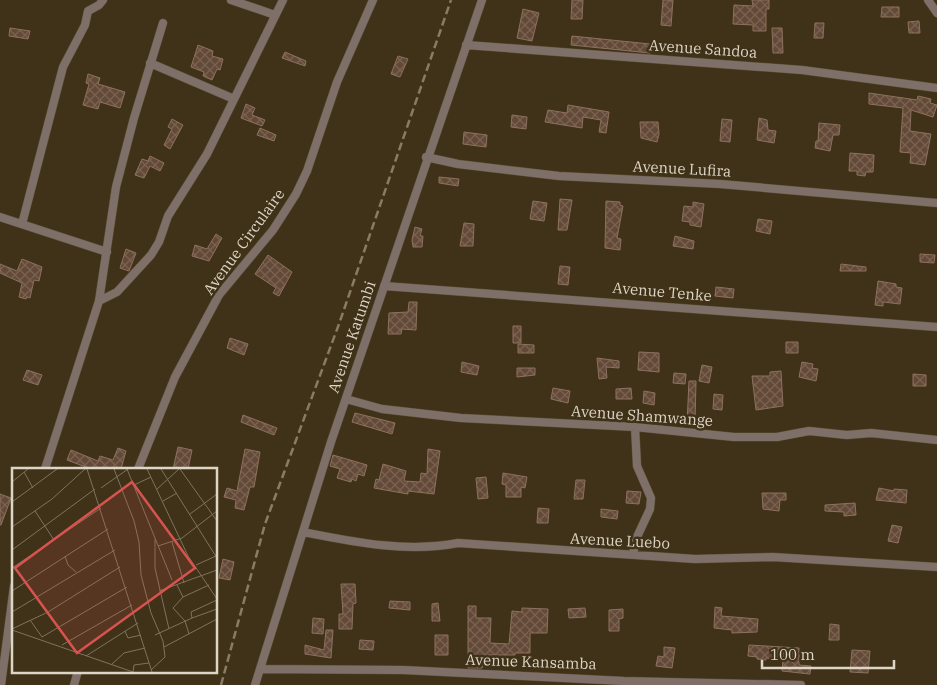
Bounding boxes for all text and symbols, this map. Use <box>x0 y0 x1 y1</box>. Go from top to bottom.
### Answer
street label: Avenue Sandoa <box>648 35 758 62</box>
street label: Avenue Lufira <box>632 156 732 181</box>
street label: Avenue Circulaire <box>199 185 288 298</box>
street label: Avenue Katumbi <box>323 278 380 395</box>
street label: Avenue Tenke <box>612 278 712 305</box>
street label: Avenue Shamwange <box>570 401 714 430</box>
inset map <box>12 468 218 672</box>
street label: Avenue Luebo <box>570 528 670 553</box>
scale bar <box>762 638 894 670</box>
text: 100 m <box>770 645 815 664</box>
street label: Avenue Kansamba <box>465 650 597 673</box>

